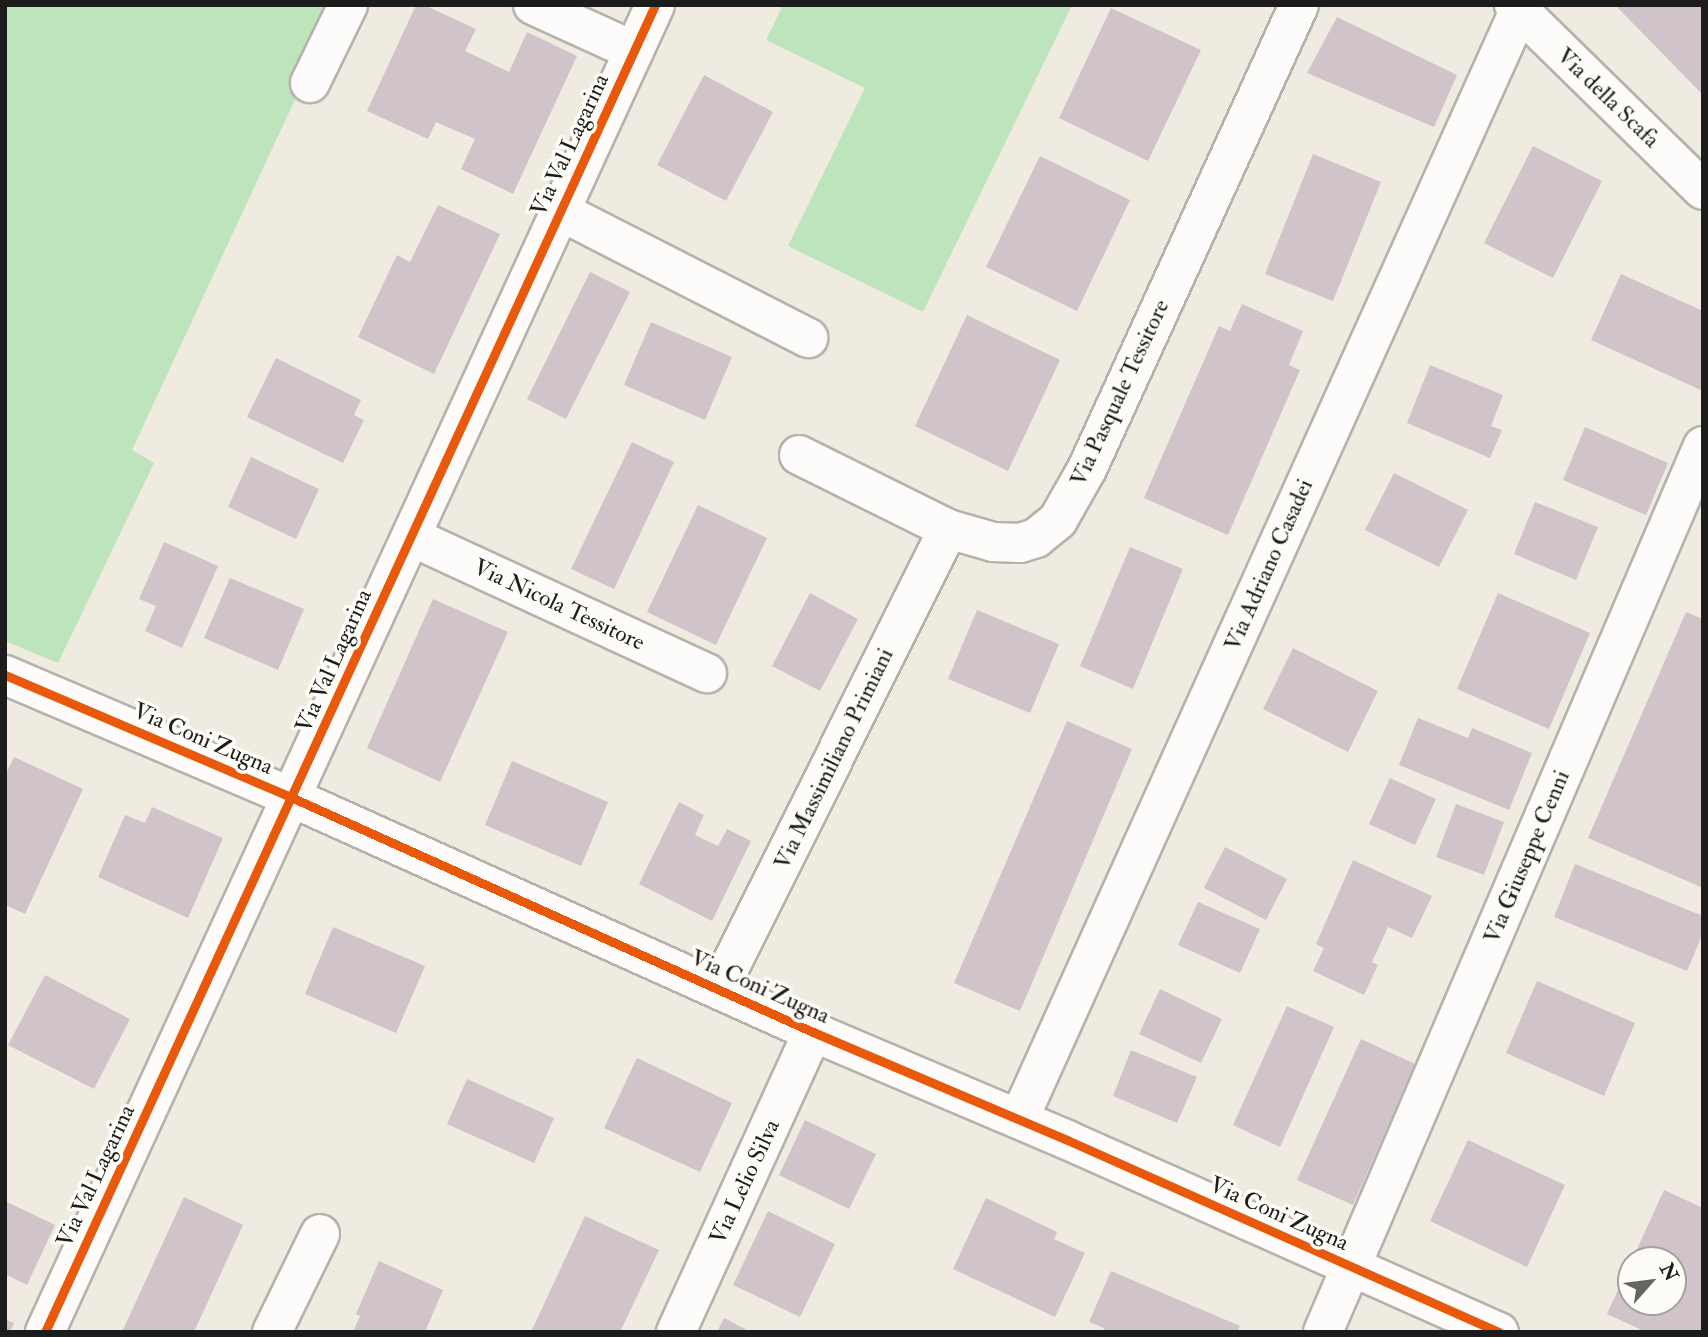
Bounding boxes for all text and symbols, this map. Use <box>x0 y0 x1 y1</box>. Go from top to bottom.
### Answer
street label: Via della Scafa <box>1551 42 1665 154</box>
street label: Via Val Lagarina <box>525 69 615 221</box>
street label: Via Pasquale Tessitore <box>1065 295 1175 491</box>
street label: Via Adriano Casadei <box>1219 475 1319 655</box>
street label: Via Nicola Tessitore <box>469 553 649 657</box>
street label: Via Val Lagarina <box>290 585 378 737</box>
street label: Via Massimiliano Primiani <box>768 644 900 874</box>
street label: Via Coni Zugna <box>129 697 277 781</box>
street label: Via Giuseppe Cenni <box>1478 766 1576 948</box>
street label: Via Coni Zugna <box>686 944 834 1030</box>
street label: Via Val Lagarina <box>51 1100 141 1252</box>
street label: Via Lelio Silva <box>704 1115 786 1249</box>
street label: Via Coni Zugna <box>1205 1171 1353 1257</box>
north arrow <box>1617 1246 1687 1316</box>
text: N <box>1654 1259 1683 1285</box>

